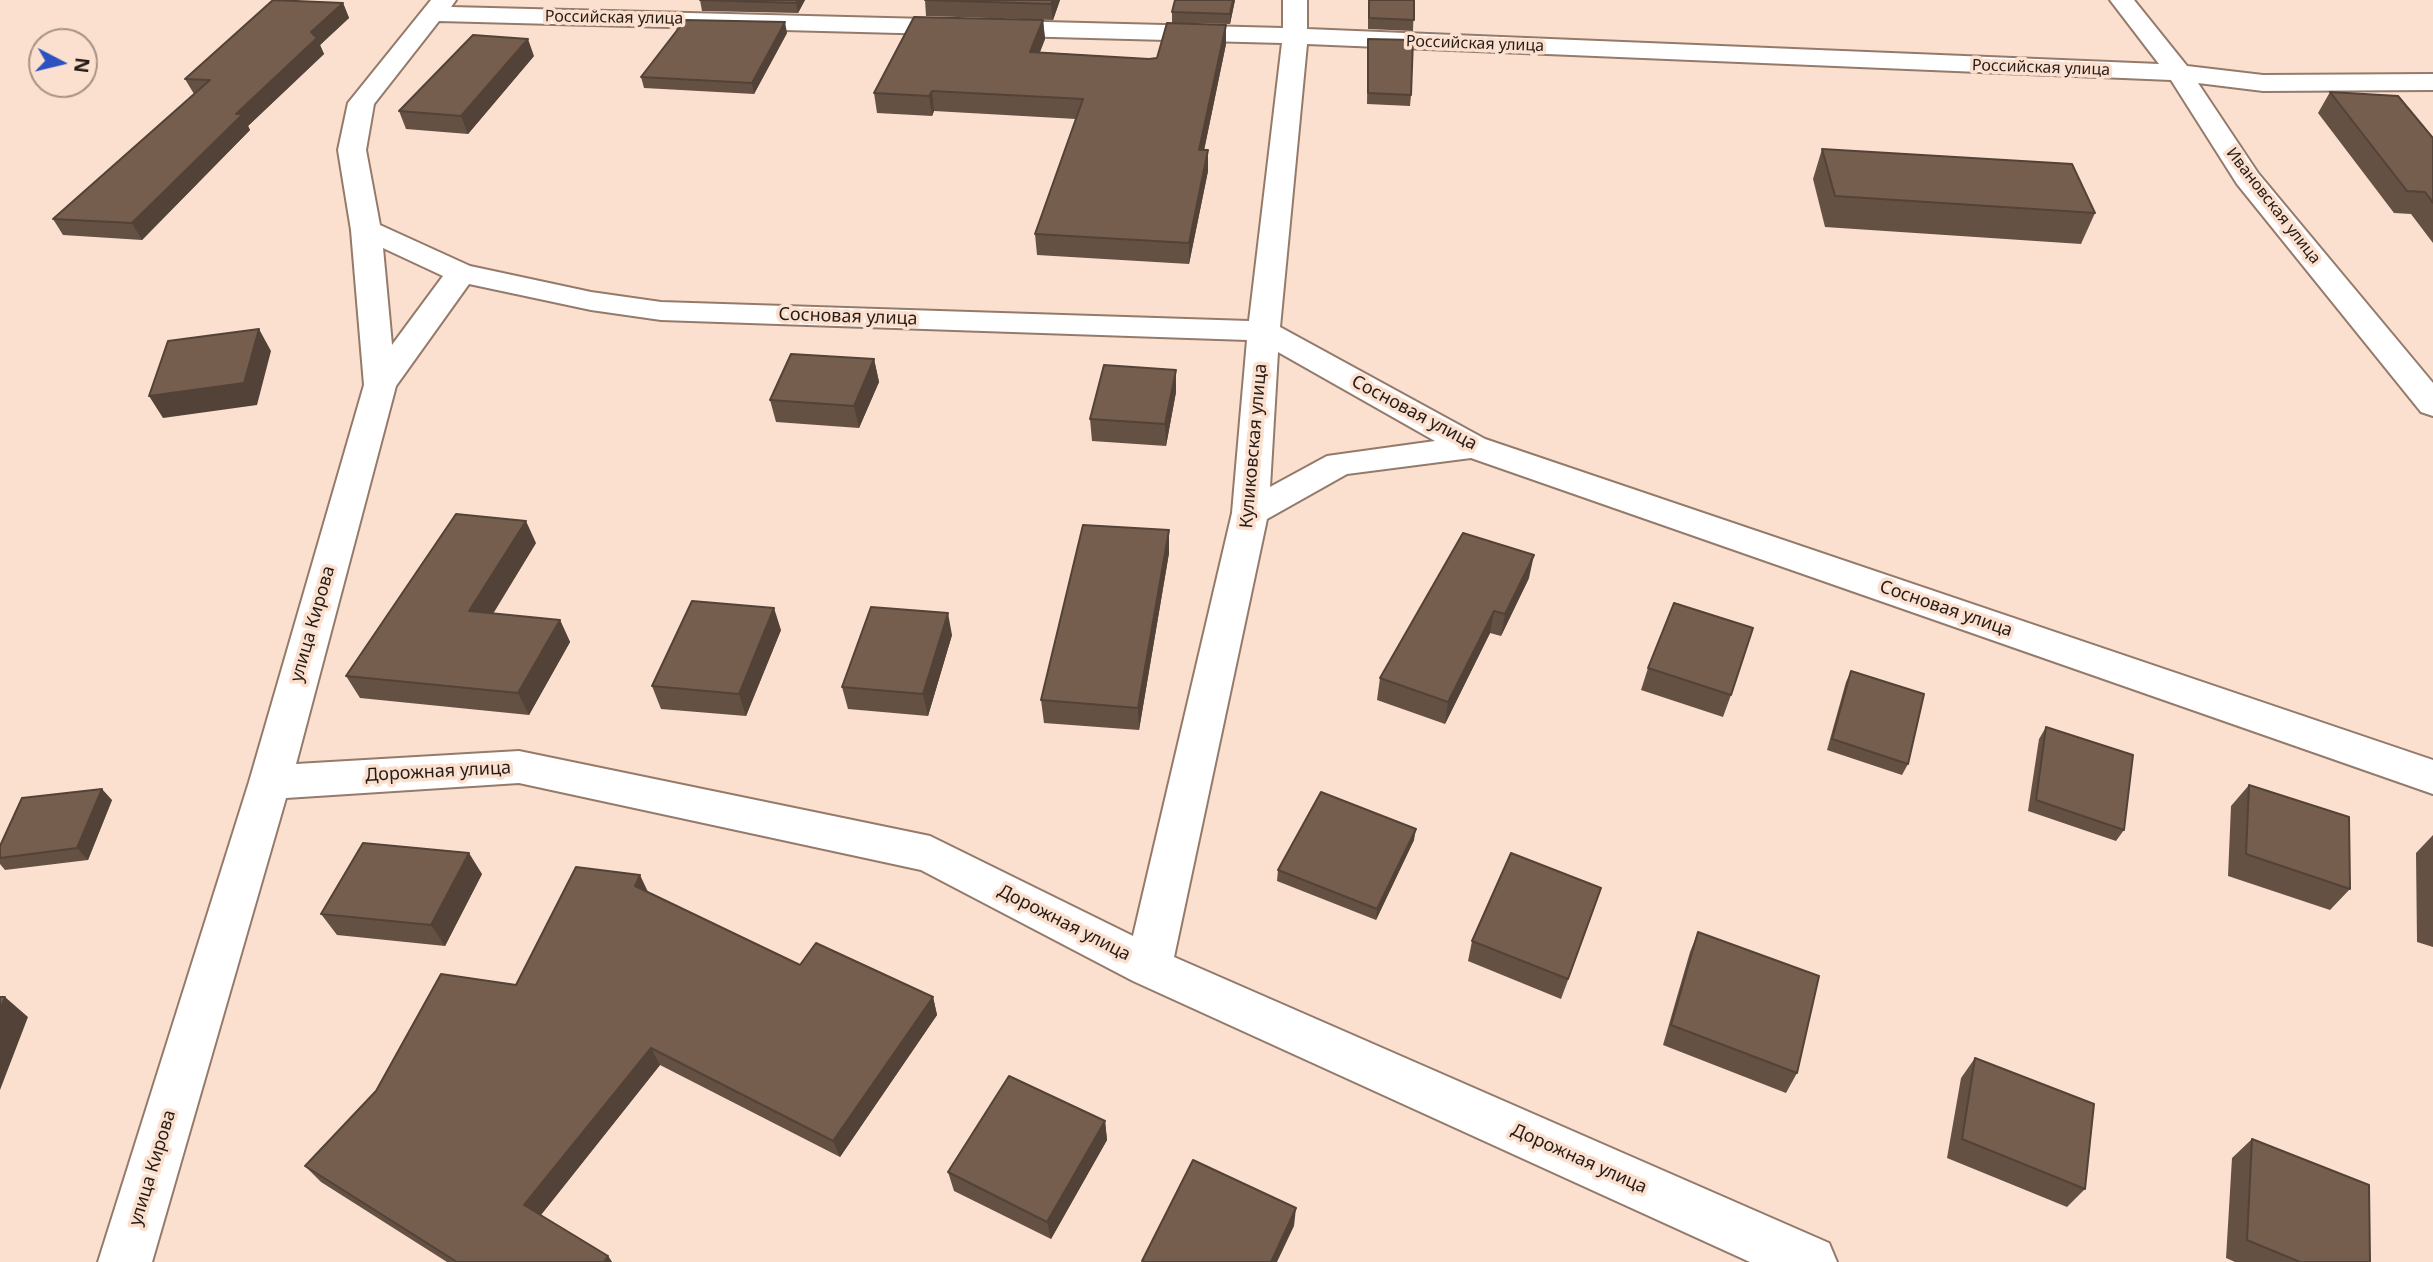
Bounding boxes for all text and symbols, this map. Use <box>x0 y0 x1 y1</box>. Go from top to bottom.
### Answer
street label: Российская улица <box>545 7 683 29</box>
north arrow <box>28 28 98 98</box>
street label: Российская улица <box>1406 32 1544 56</box>
text: N <box>68 56 96 75</box>
street label: Российская улица <box>1972 56 2110 80</box>
street label: Ивановская улица <box>2222 144 2324 268</box>
street label: Сосновая улица <box>778 304 918 330</box>
street label: Куликовская улица <box>1236 363 1272 529</box>
street label: Сосновая улица <box>1348 371 1480 455</box>
street label: улица Кирова <box>286 563 340 685</box>
street label: Сосновая улица <box>1877 576 2015 642</box>
street label: Дорожная улица <box>365 757 511 787</box>
street label: Дорожная улица <box>994 880 1134 966</box>
street label: улица Кирова <box>125 1107 181 1229</box>
street label: Дорожная улица <box>1508 1119 1650 1199</box>

